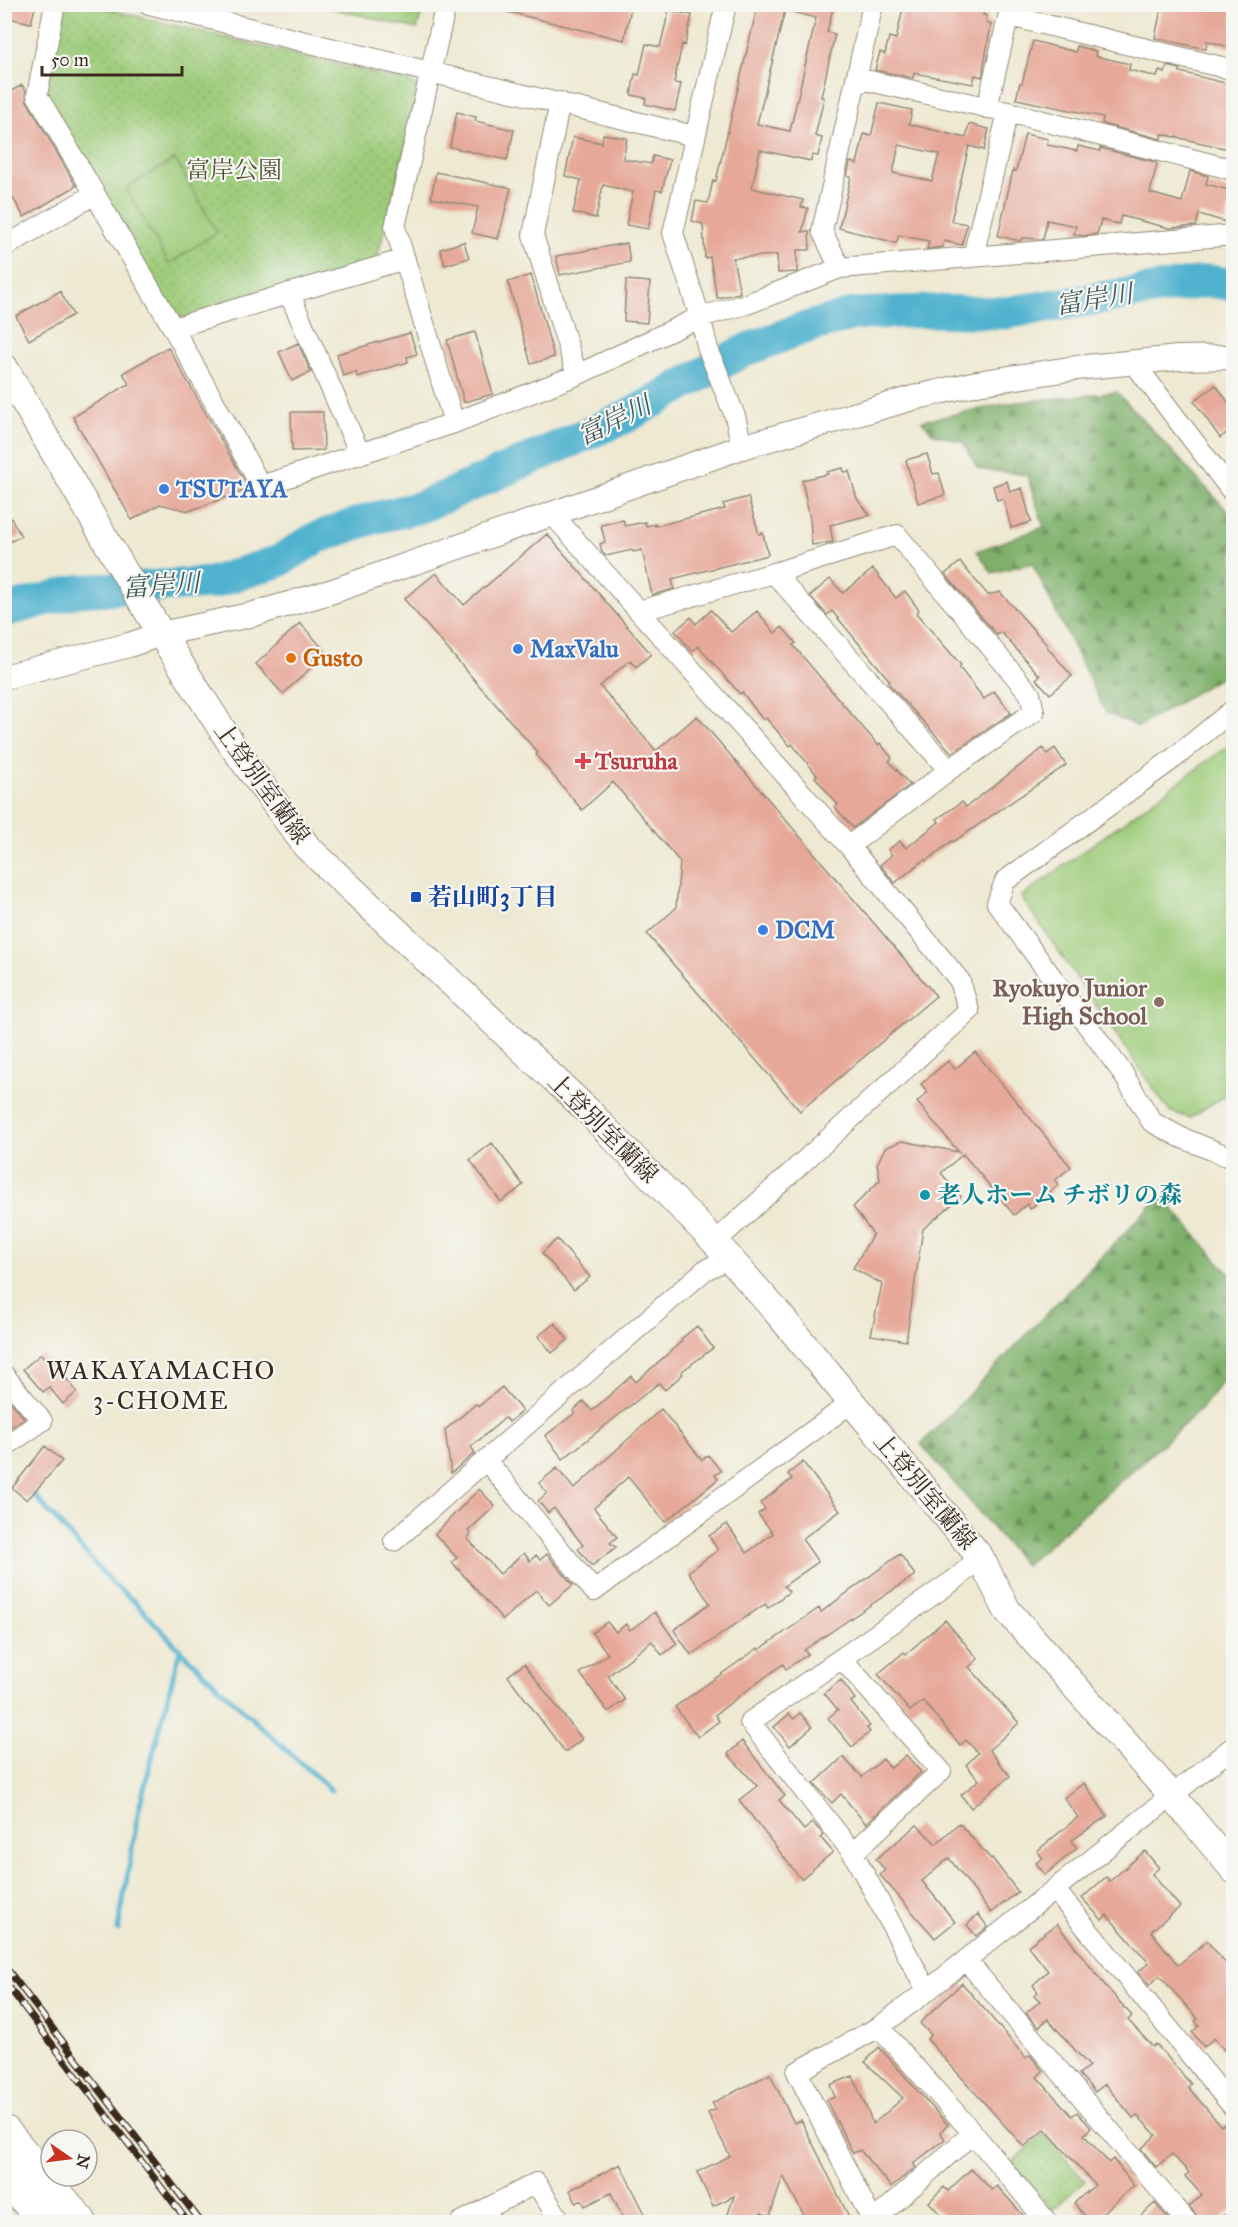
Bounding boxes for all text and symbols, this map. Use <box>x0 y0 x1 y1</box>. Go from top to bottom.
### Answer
scale bar <box>42 39 182 77</box>
text: 50 m <box>51 49 89 71</box>
park label: 富岸公園 <box>186 155 282 185</box>
water label: 富岸川 <box>1053 277 1138 321</box>
water label: 富岸川 <box>572 387 659 451</box>
place label: TSUTAYA <box>175 474 289 504</box>
marker: TSUTAYA <box>157 482 171 496</box>
water label: 富岸川 <box>121 566 204 604</box>
place label: MaxValu <box>530 634 619 664</box>
marker: MaxValu <box>511 642 525 656</box>
place label: Gusto <box>303 643 363 673</box>
marker: Gusto <box>284 651 298 665</box>
street label: 上登別室蘭線 <box>208 716 316 850</box>
place label: Tsuruha <box>594 746 679 776</box>
marker: Tsuruha <box>576 754 590 768</box>
place label: 若山町3丁目 <box>428 882 558 912</box>
marker: 若山町3丁目 <box>409 890 423 904</box>
place label: DCM <box>775 915 835 945</box>
marker: DCM <box>756 923 770 937</box>
place label: Ryokuyo Junior High School <box>993 973 1148 1031</box>
marker: Ryokuyo Junior High School <box>1152 995 1166 1009</box>
street label: 上登別室蘭線 <box>541 1066 665 1190</box>
place label: 老人ホーム チボリの森 <box>937 1180 1182 1210</box>
marker: 老人ホーム チボリの森 <box>918 1188 932 1202</box>
district label: WAKAYAMACHO 3-CHOME <box>46 1354 276 1416</box>
street label: 上登別室蘭線 <box>867 1426 983 1556</box>
north arrow <box>39 2128 99 2188</box>
text: N <box>72 2153 94 2171</box>

